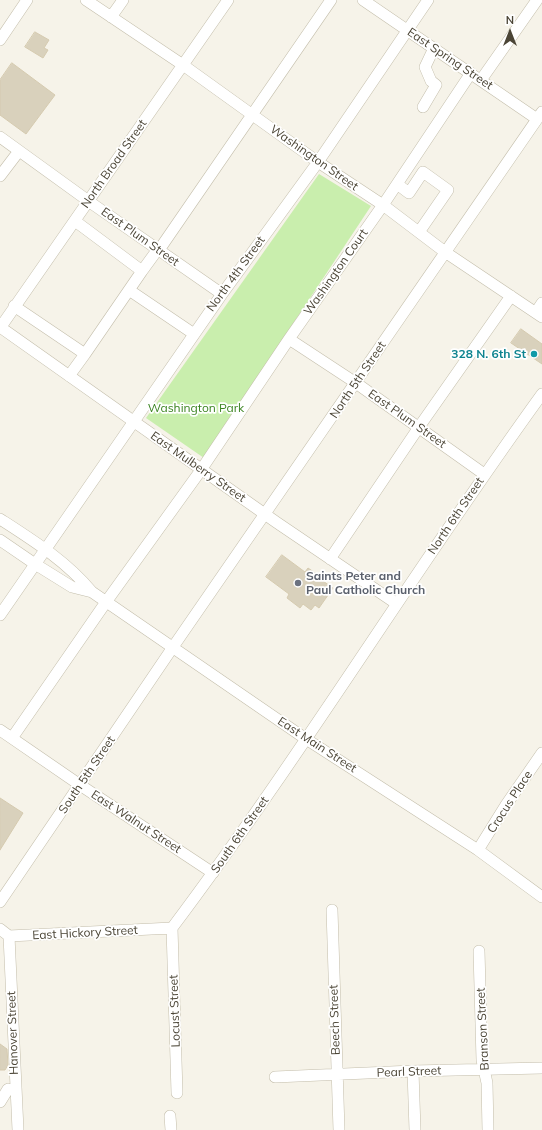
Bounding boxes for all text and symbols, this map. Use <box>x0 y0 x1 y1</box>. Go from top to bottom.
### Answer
north arrow <box>490 12 530 52</box>
text: N <box>506 13 514 27</box>
street label: East Spring Street <box>405 25 495 93</box>
street label: North Broad Street <box>78 117 150 211</box>
street label: Washington Street <box>267 122 361 194</box>
street label: East Plum Street <box>98 205 182 269</box>
street label: Washington Court <box>301 226 371 318</box>
street label: North 4th Street <box>204 234 268 314</box>
street label: North 5th Street <box>327 339 389 421</box>
place label: 328 N. 6th St <box>451 347 526 361</box>
marker: 328 N. 6th St <box>529 349 539 359</box>
street label: East Plum Street <box>365 387 449 451</box>
park label: Washington Park <box>148 401 244 415</box>
street label: East Mulberry Street <box>148 429 248 505</box>
street label: North 6th Street <box>425 475 487 557</box>
place label: Saints Peter and Paul Catholic Church <box>306 569 425 597</box>
marker: Saints Peter and Paul Catholic Church <box>293 578 303 588</box>
street label: East Main Street <box>275 714 359 776</box>
street label: South 5th Street <box>56 734 118 816</box>
street label: Crocus Place <box>484 768 536 836</box>
street label: East Walnut Street <box>88 787 184 857</box>
street label: South 6th Street <box>208 794 272 876</box>
street label: East Hickory Street <box>32 923 138 943</box>
street label: Locust Street <box>167 974 183 1048</box>
street label: Beech Street <box>327 985 343 1055</box>
street label: Branson Street <box>474 987 492 1071</box>
street label: Hanover Street <box>4 991 22 1075</box>
street label: Pearl Street <box>376 1064 442 1080</box>

